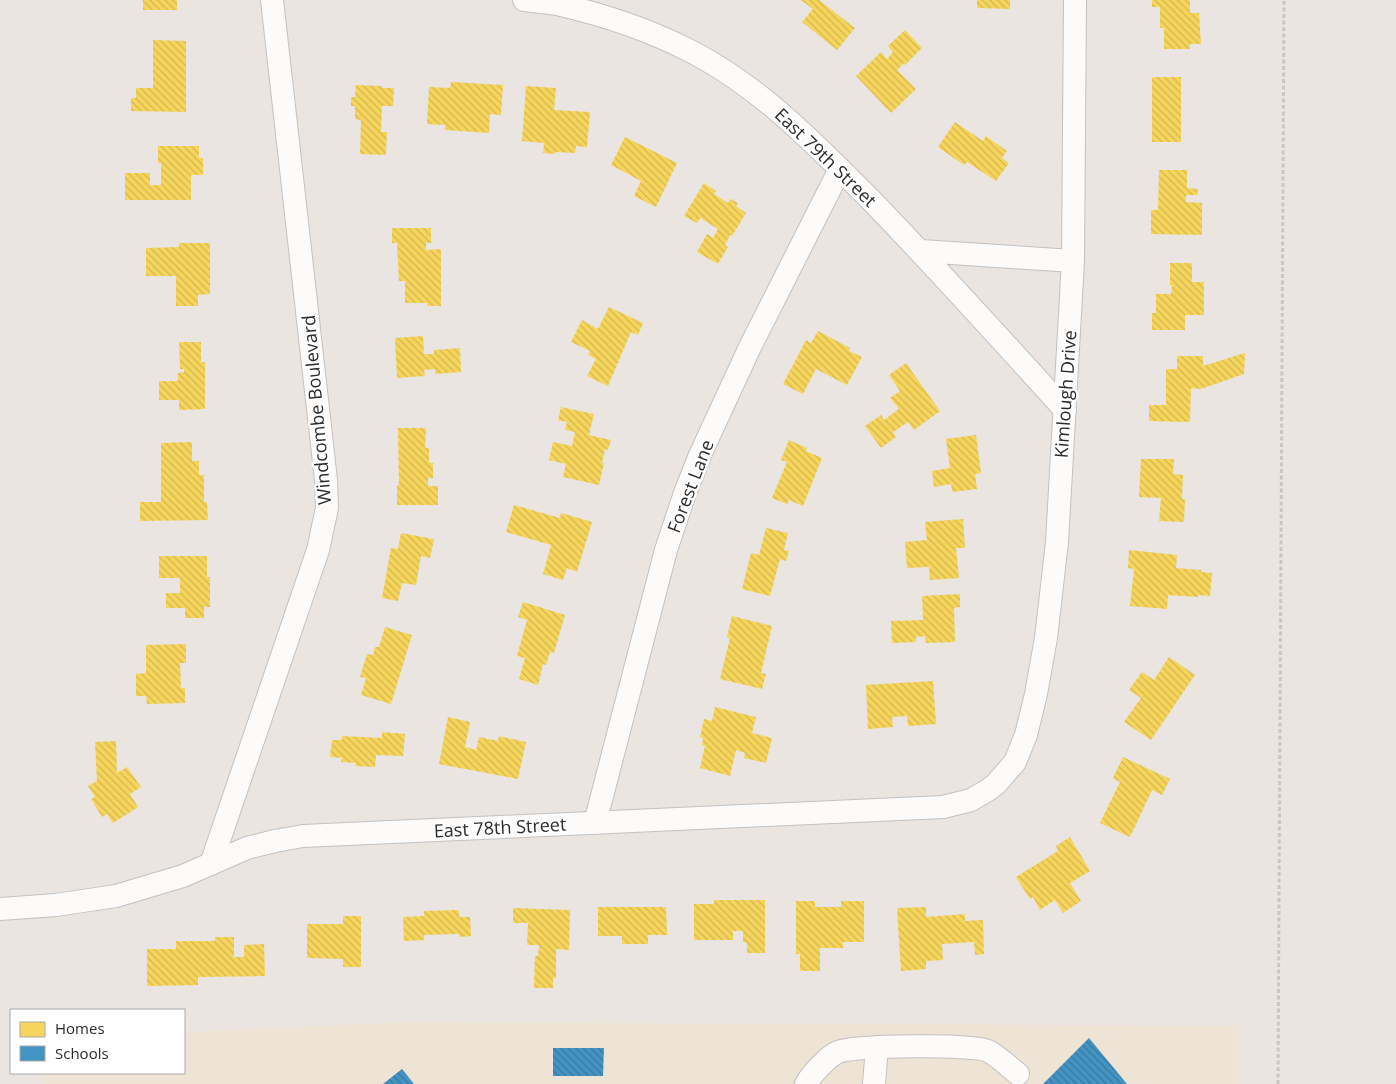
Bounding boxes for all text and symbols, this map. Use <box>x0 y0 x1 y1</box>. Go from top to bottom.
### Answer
street label: East 79th Street <box>770 102 882 212</box>
street label: Windcombe Boulevard <box>296 314 336 506</box>
street label: Kimlough Drive <box>1049 329 1081 459</box>
street label: Forest Lane <box>661 436 719 536</box>
street label: East 78th Street <box>433 812 567 842</box>
legend <box>10 1009 185 1074</box>
text: Homes <box>55 1018 105 1038</box>
text: Schools <box>55 1043 109 1063</box>

